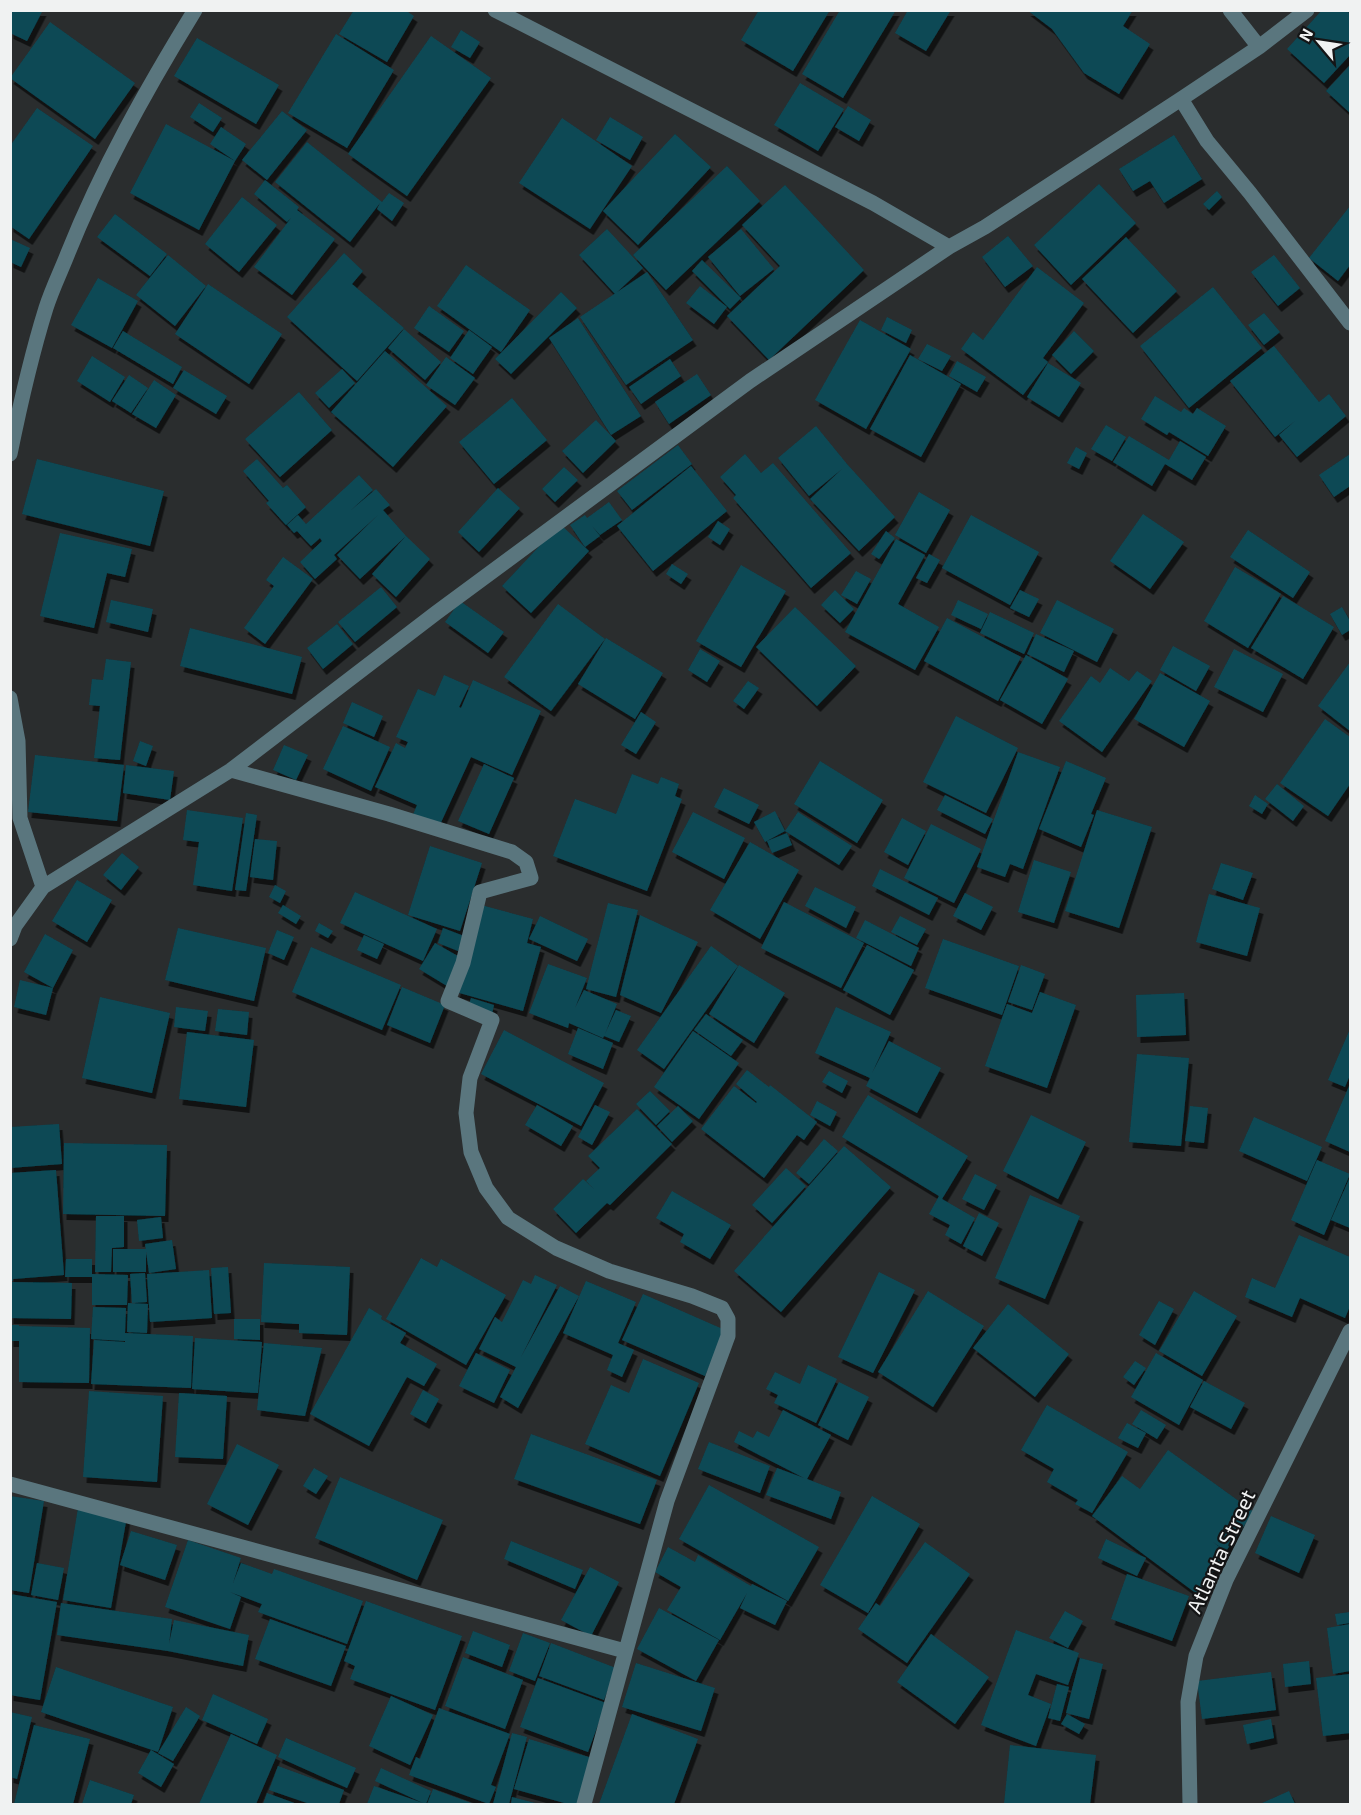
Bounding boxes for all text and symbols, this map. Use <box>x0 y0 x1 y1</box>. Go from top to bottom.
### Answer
north arrow <box>1289 12 1349 72</box>
text: N <box>1294 25 1317 44</box>
street label: Atlanta Street <box>1180 1485 1260 1617</box>

